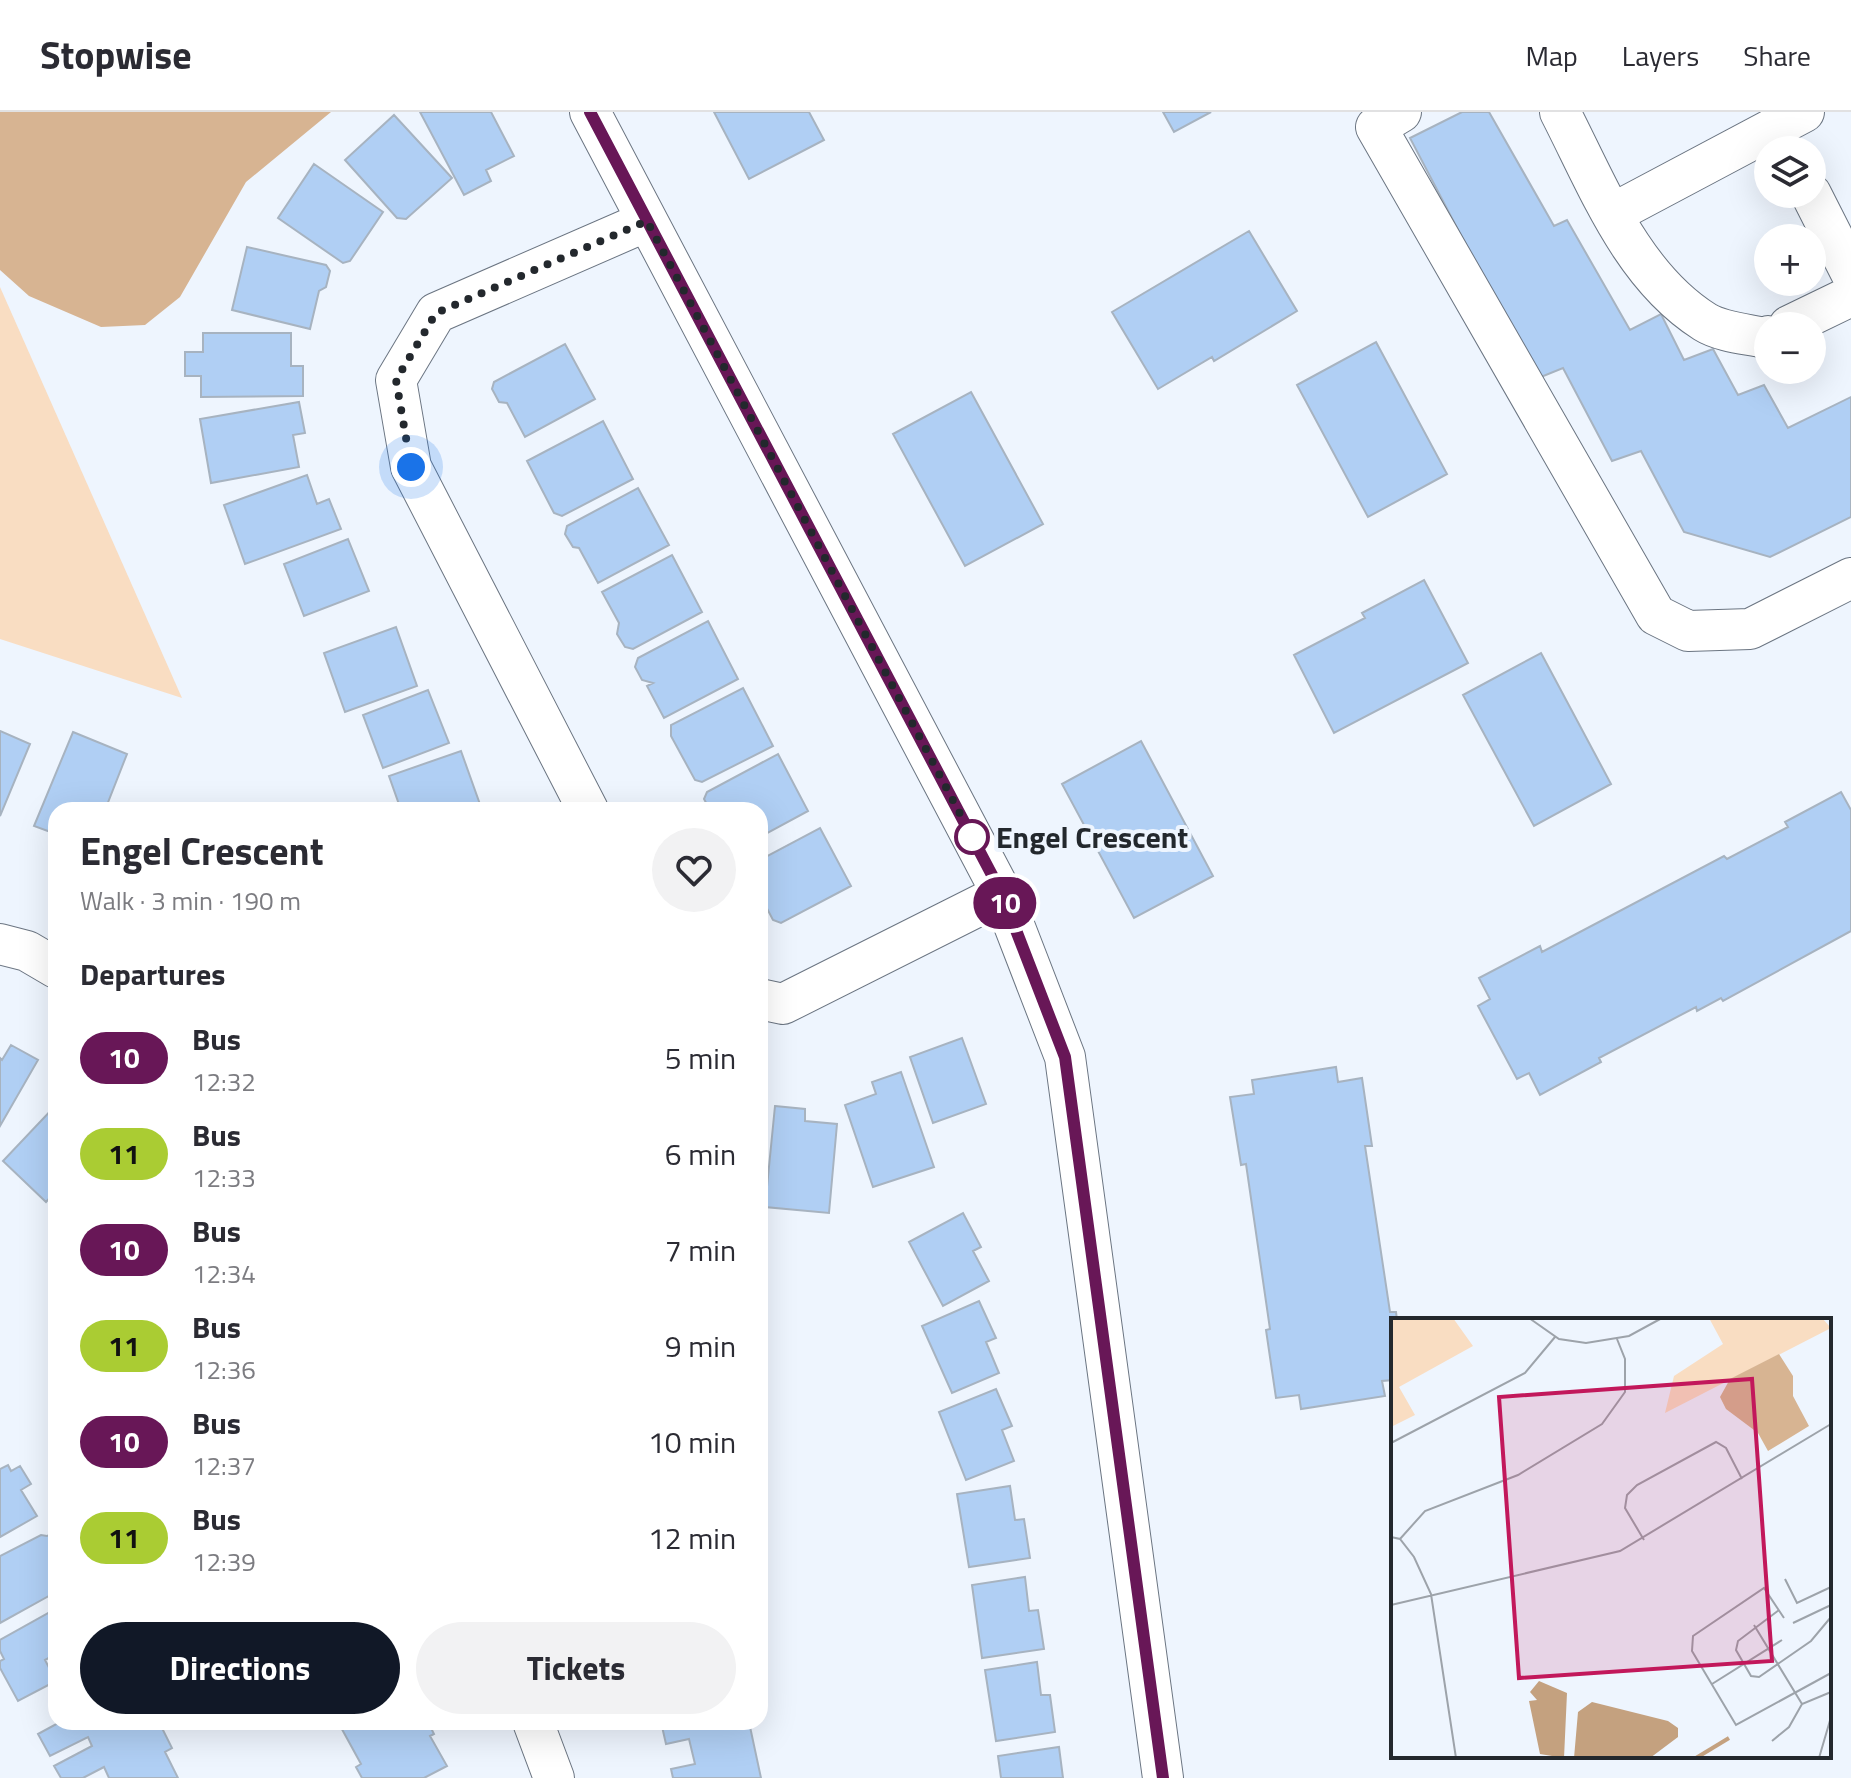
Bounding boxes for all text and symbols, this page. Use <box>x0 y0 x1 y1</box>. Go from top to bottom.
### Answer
text: Stopwise <box>40 26 192 84</box>
text: Map <box>1525 34 1578 77</box>
text: Layers <box>1622 34 1699 77</box>
text: Share <box>1743 34 1811 77</box>
map controls <box>1754 136 1826 384</box>
button: layers <box>1754 136 1826 208</box>
button: + <box>1754 224 1826 296</box>
button: − <box>1754 312 1826 384</box>
your location <box>391 447 431 487</box>
place label: Engel Crescent <box>996 814 1188 860</box>
marker: Engel Crescent <box>955 820 989 854</box>
text: Engel Crescent <box>80 822 323 880</box>
button: heart <box>652 828 736 912</box>
line badge: 10 <box>969 877 1041 929</box>
text: Walk · 3 min · 190 m <box>80 881 301 920</box>
text: 10 <box>989 881 1021 924</box>
text: Departures <box>80 951 225 997</box>
text: Bus <box>192 1016 241 1062</box>
text: 5 min <box>665 1035 736 1081</box>
text: 10 <box>108 1036 140 1079</box>
text: 12:32 <box>192 1062 256 1101</box>
text: Bus <box>192 1112 241 1158</box>
text: 6 min <box>665 1131 736 1177</box>
text: 11 <box>108 1132 140 1175</box>
text: 12:33 <box>192 1158 256 1197</box>
text: Bus <box>192 1208 241 1254</box>
text: 7 min <box>665 1227 736 1273</box>
text: 10 <box>108 1228 140 1271</box>
text: 12:34 <box>192 1254 256 1293</box>
text: Bus <box>192 1304 241 1350</box>
inset map <box>1391 1318 1831 1758</box>
text: 9 min <box>665 1323 736 1369</box>
text: 11 <box>108 1324 140 1367</box>
text: 12:36 <box>192 1350 256 1389</box>
text: Bus <box>192 1400 241 1446</box>
text: 10 min <box>648 1419 736 1465</box>
text: 10 <box>108 1420 140 1463</box>
text: 12:37 <box>192 1446 256 1485</box>
text: Bus <box>192 1496 241 1542</box>
text: 12 min <box>648 1515 736 1561</box>
text: 11 <box>108 1516 140 1559</box>
text: 12:39 <box>192 1542 256 1581</box>
button: Directions <box>80 1622 400 1714</box>
button: Tickets <box>416 1622 736 1714</box>

